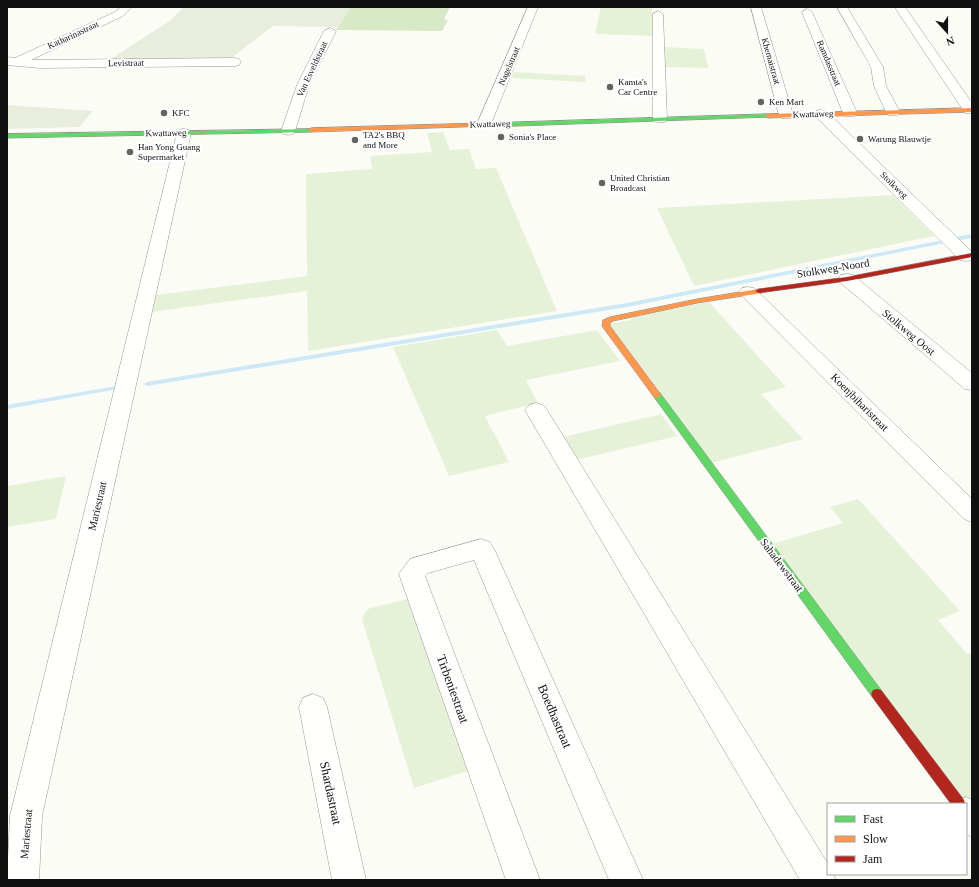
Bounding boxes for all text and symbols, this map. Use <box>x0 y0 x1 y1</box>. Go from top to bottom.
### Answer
north arrow <box>927 12 967 52</box>
street label: Katharinastraat <box>46 19 100 51</box>
text: N <box>945 34 956 48</box>
street label: Khemaistraat <box>760 37 783 86</box>
street label: Van Esveldstraat <box>295 39 329 98</box>
street label: Ramdasstraat <box>815 39 843 88</box>
street label: Nagelstraat <box>496 45 522 87</box>
street label: Levistraat <box>108 58 145 68</box>
place label: Kamta's Car Centre <box>618 77 657 97</box>
marker: Kamta's Car Centre <box>605 82 615 92</box>
marker: Ken Mart <box>756 97 766 107</box>
place label: Ken Mart <box>769 97 804 107</box>
marker: KFC <box>159 108 169 118</box>
place label: KFC <box>172 108 190 118</box>
street label: Kwattaweg <box>792 108 834 120</box>
street label: Kwattaweg <box>469 118 511 130</box>
street label: Kwattaweg <box>145 128 187 138</box>
place label: TA2's BBQ and More <box>363 130 405 150</box>
marker: Sonia's Place <box>496 132 506 142</box>
place label: Sonia's Place <box>509 132 556 142</box>
marker: Warung Blauwtje <box>855 134 865 144</box>
place label: Warung Blauwtje <box>868 134 931 144</box>
marker: TA2's BBQ and More <box>350 135 360 145</box>
place label: Han Yong Guang Supermarket <box>138 142 201 162</box>
marker: Han Yong Guang Supermarket <box>125 147 135 157</box>
street label: Stolkweg <box>878 170 910 201</box>
place label: United Christian Broadcast <box>610 173 670 193</box>
marker: United Christian Broadcast <box>597 178 607 188</box>
street label: Stolkweg-Noord <box>796 256 871 280</box>
street label: Stolkweg Oost <box>880 306 938 358</box>
street label: Koenjbiharistraat <box>829 371 891 433</box>
street label: Mariestraat <box>86 480 108 532</box>
street label: Sahadewstraat <box>758 536 806 594</box>
street label: Tirbeniestraat <box>434 653 472 726</box>
street label: Boedhastraat <box>535 682 575 751</box>
street label: Shardastraat <box>317 760 345 826</box>
legend <box>827 803 967 875</box>
street label: Mariestraat <box>18 809 34 859</box>
text: Fast <box>863 812 884 826</box>
text: Slow <box>863 832 888 846</box>
text: Jam <box>863 852 883 866</box>

